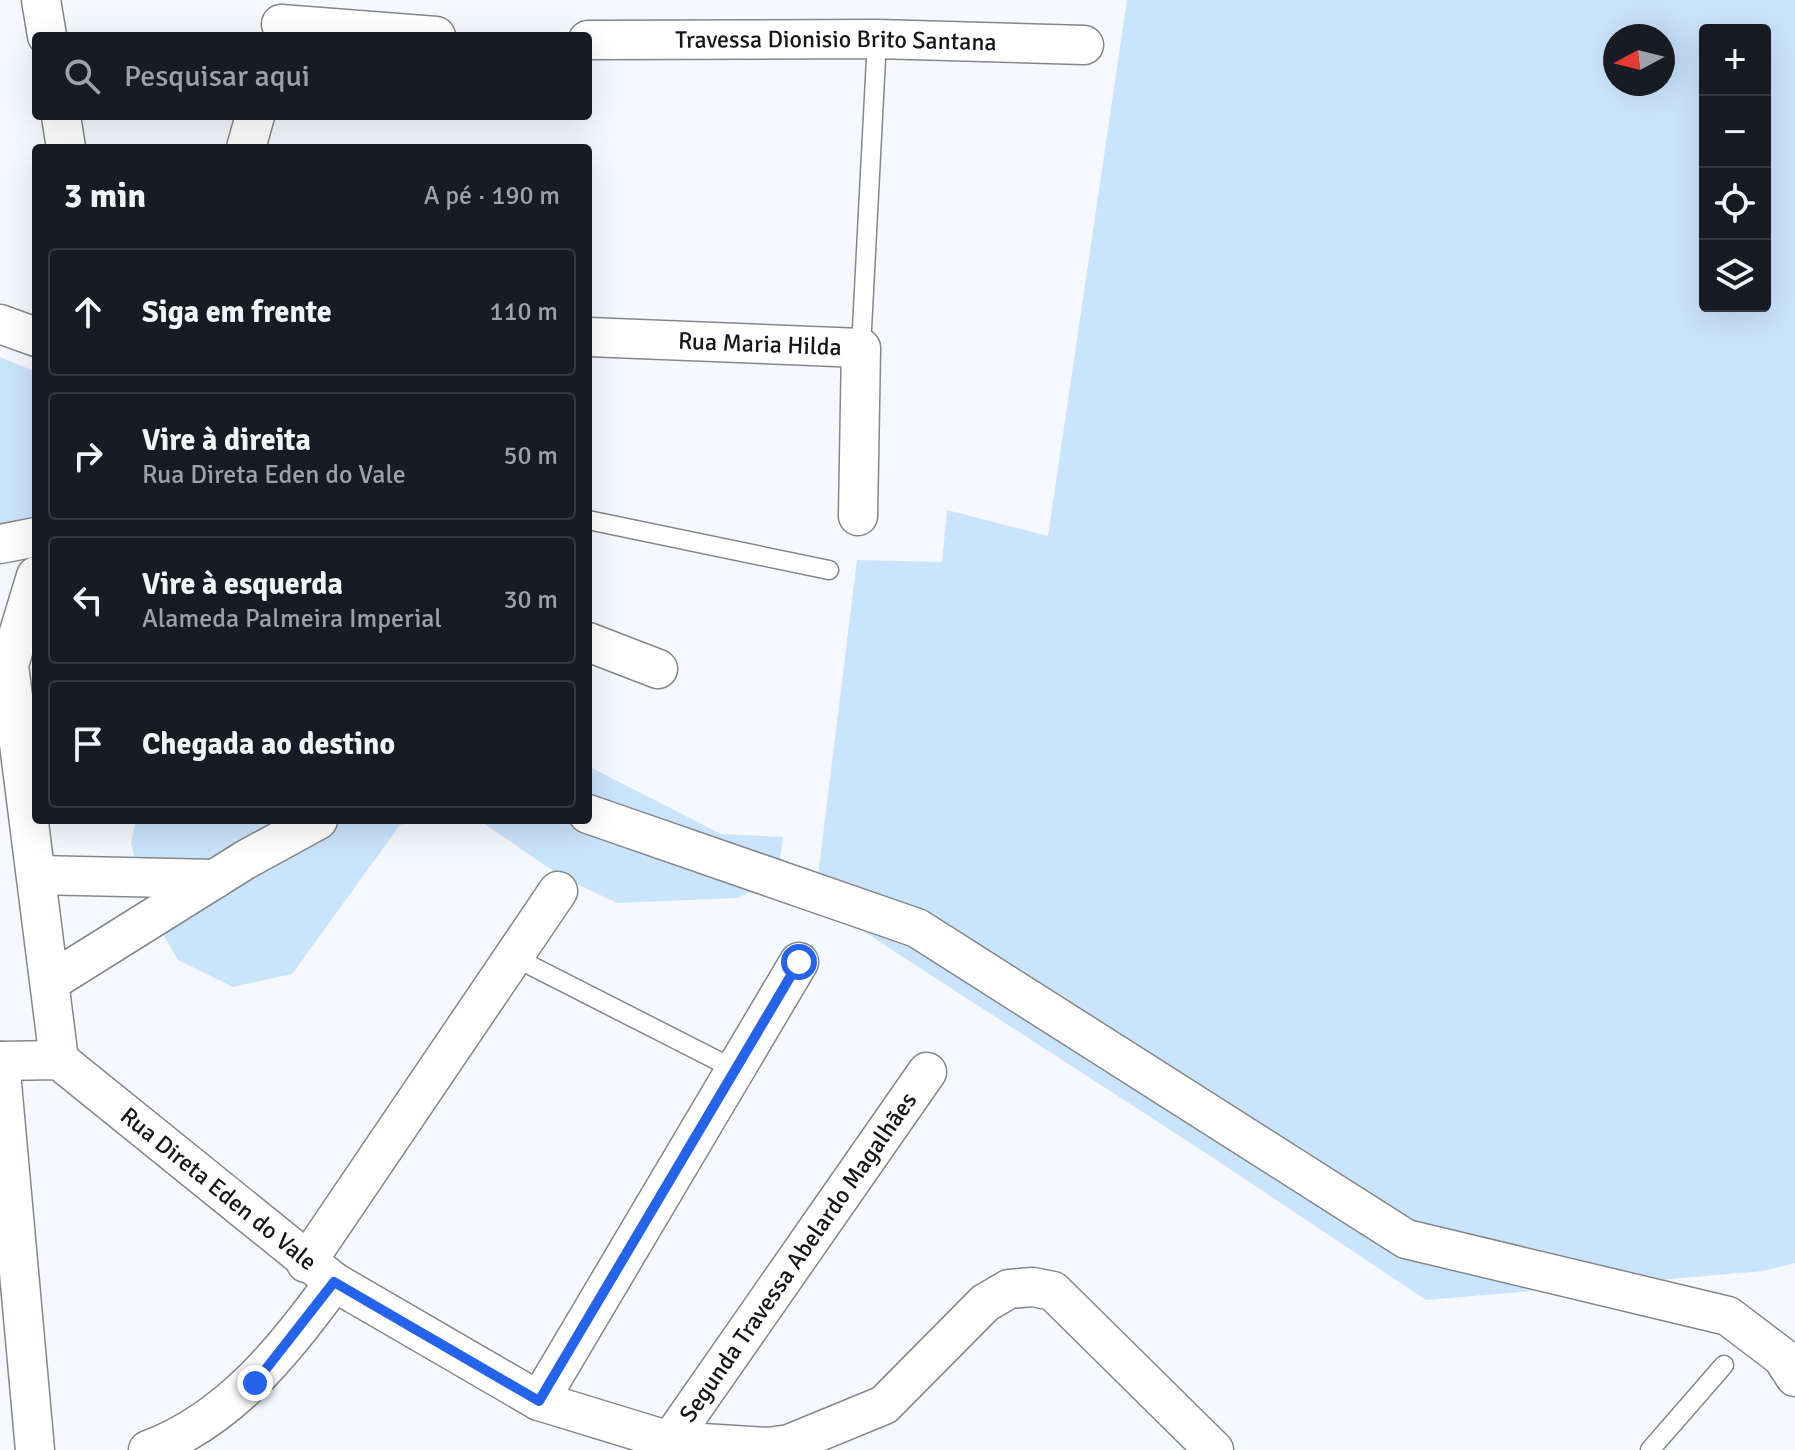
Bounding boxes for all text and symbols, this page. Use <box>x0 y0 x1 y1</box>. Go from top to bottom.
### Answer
street label: Travessa Dionisio Brito Santana <box>675 24 997 57</box>
north arrow <box>1603 24 1675 96</box>
map controls <box>1699 24 1771 312</box>
button: + <box>1699 24 1771 96</box>
search box <box>32 32 592 120</box>
icon: search <box>60 54 104 98</box>
text: Pesquisar aqui <box>124 58 310 95</box>
button: − <box>1699 96 1771 168</box>
button: locate <box>1699 168 1771 240</box>
text: 3 min <box>64 175 146 217</box>
text: A pé · 190 m <box>424 180 560 212</box>
button: layers <box>1699 240 1771 312</box>
icon: ahead <box>66 290 110 334</box>
text: Siga em frente <box>142 294 332 331</box>
text: 110 m <box>489 296 558 328</box>
street label: Rua Maria Hilda <box>677 326 842 362</box>
text: Vire à direita <box>142 422 311 459</box>
icon: right <box>66 434 110 478</box>
text: 50 m <box>503 440 558 472</box>
text: Rua Direta Eden do Vale <box>142 459 406 491</box>
text: Vire à esquerda <box>142 566 343 603</box>
icon: left <box>66 578 110 622</box>
text: 30 m <box>503 584 558 616</box>
text: Alameda Palmeira Imperial <box>142 603 442 635</box>
icon: arrive <box>66 722 110 766</box>
text: Chegada ao destino <box>142 726 395 763</box>
route start <box>781 944 817 980</box>
street label: Segunda Travessa Abelardo Magalhães <box>673 1086 923 1428</box>
street label: Rua Direta Eden do Vale <box>114 1101 323 1277</box>
route end <box>237 1365 273 1401</box>

